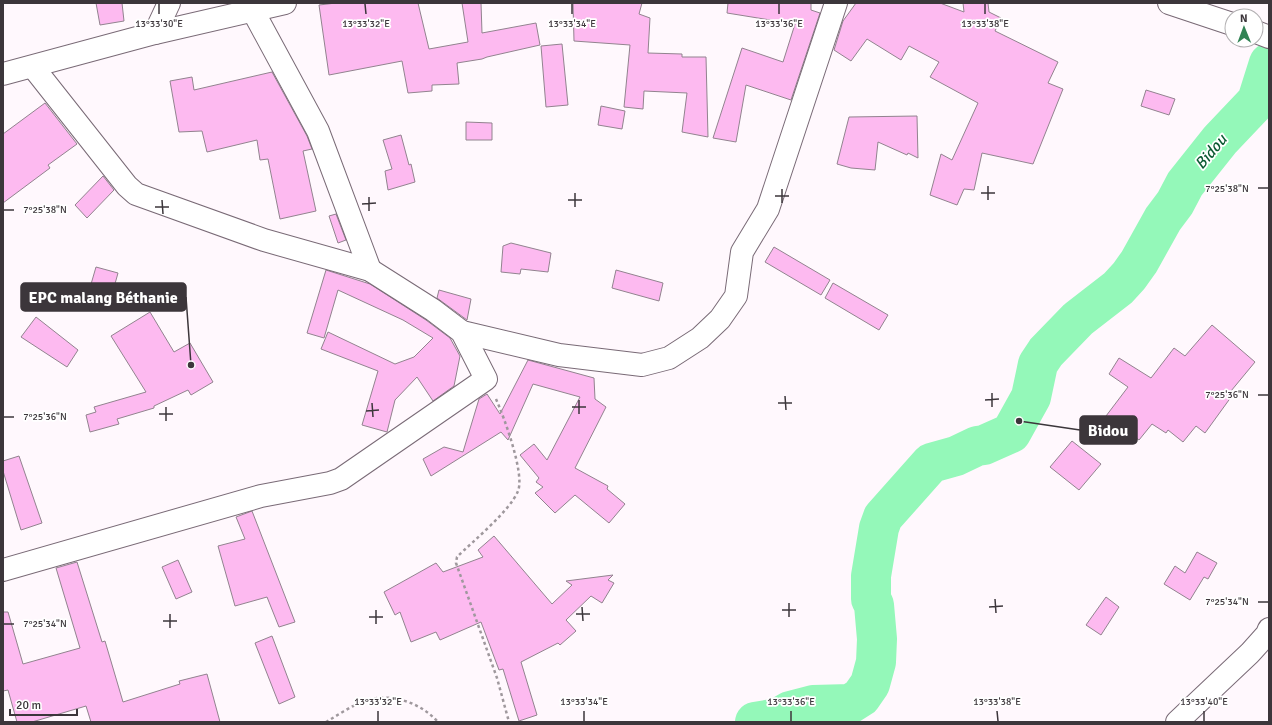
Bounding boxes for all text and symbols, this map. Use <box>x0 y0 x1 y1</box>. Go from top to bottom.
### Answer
north arrow <box>1224 8 1264 48</box>
text: N <box>1240 12 1248 25</box>
text: 13°33'30"E <box>135 18 183 30</box>
text: 13°33'32"E <box>342 18 390 30</box>
text: 13°33'34"E <box>548 18 596 30</box>
text: 13°33'36"E <box>755 18 803 30</box>
text: 13°33'38"E <box>961 18 1009 30</box>
water label: Bidou <box>1191 129 1232 174</box>
text: 7°25'38"N <box>1205 183 1249 195</box>
text: 7°25'38"N <box>23 204 67 216</box>
callout: EPC malang Béthanie <box>21 283 186 311</box>
text: EPC malang Béthanie <box>28 288 178 308</box>
text: 7°25'36"N <box>1205 389 1249 401</box>
text: 7°25'36"N <box>23 411 67 423</box>
callout: Bidou <box>1080 416 1137 444</box>
text: Bidou <box>1088 421 1128 441</box>
text: 7°25'34"N <box>1205 596 1249 608</box>
text: 7°25'34"N <box>23 618 67 630</box>
scale bar <box>10 691 77 717</box>
text: 13°33'32"E <box>354 696 402 708</box>
text: 13°33'34"E <box>560 696 608 708</box>
text: 13°33'36"E <box>767 696 815 708</box>
text: 13°33'38"E <box>973 696 1021 708</box>
text: 13°33'40"E <box>1180 696 1228 708</box>
text: 20 m <box>16 698 41 713</box>

